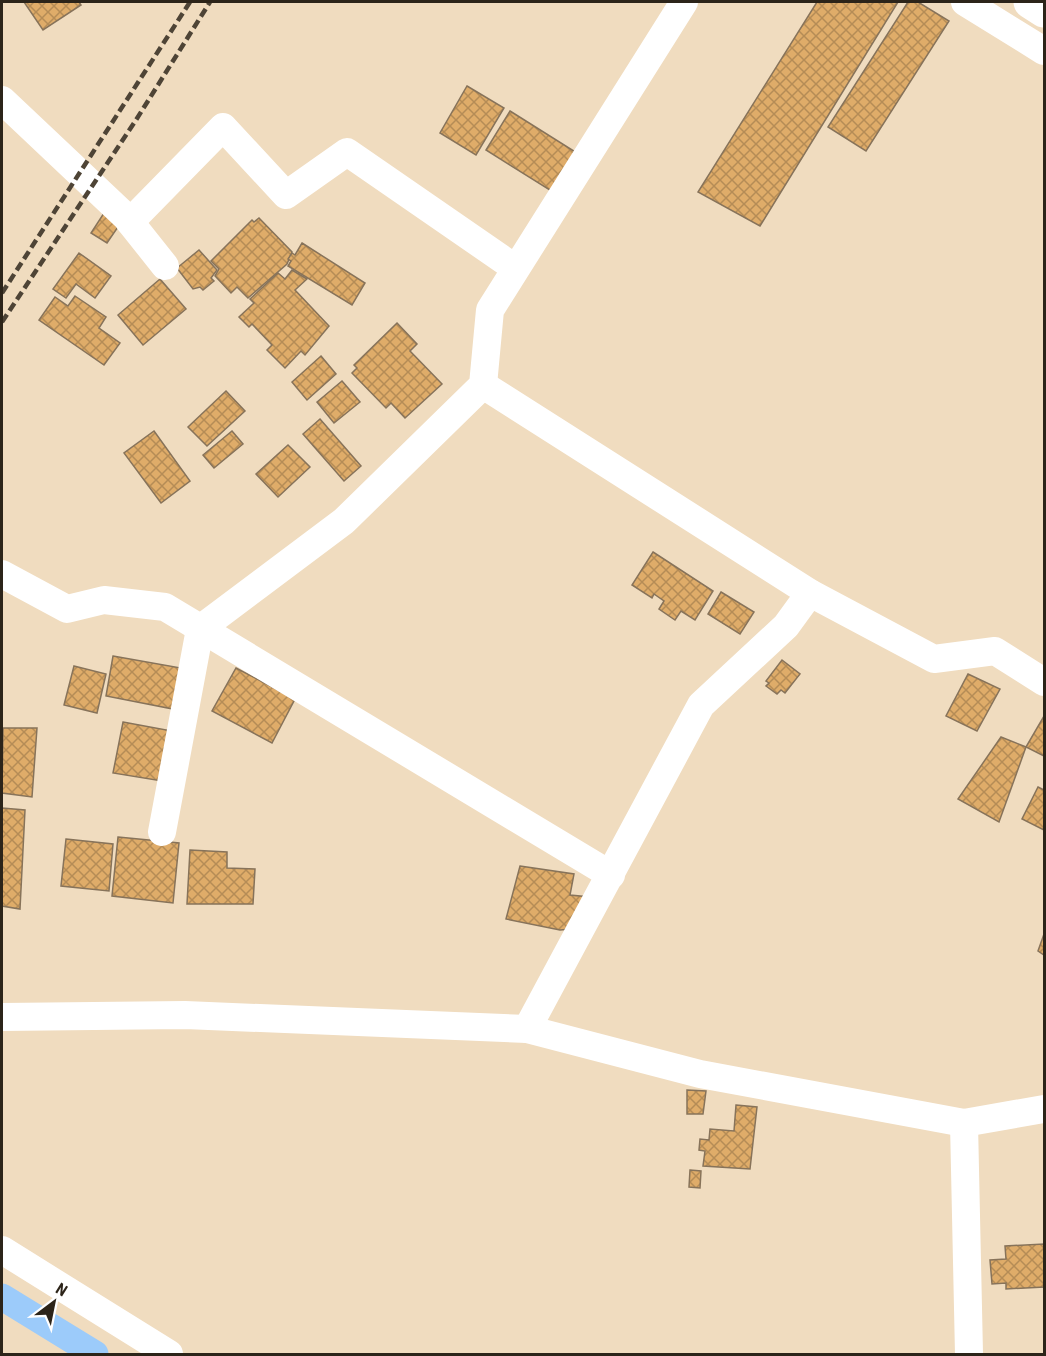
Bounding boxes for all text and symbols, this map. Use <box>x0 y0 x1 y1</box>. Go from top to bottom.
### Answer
north arrow <box>24 1272 84 1332</box>
text: N <box>52 1279 71 1300</box>

